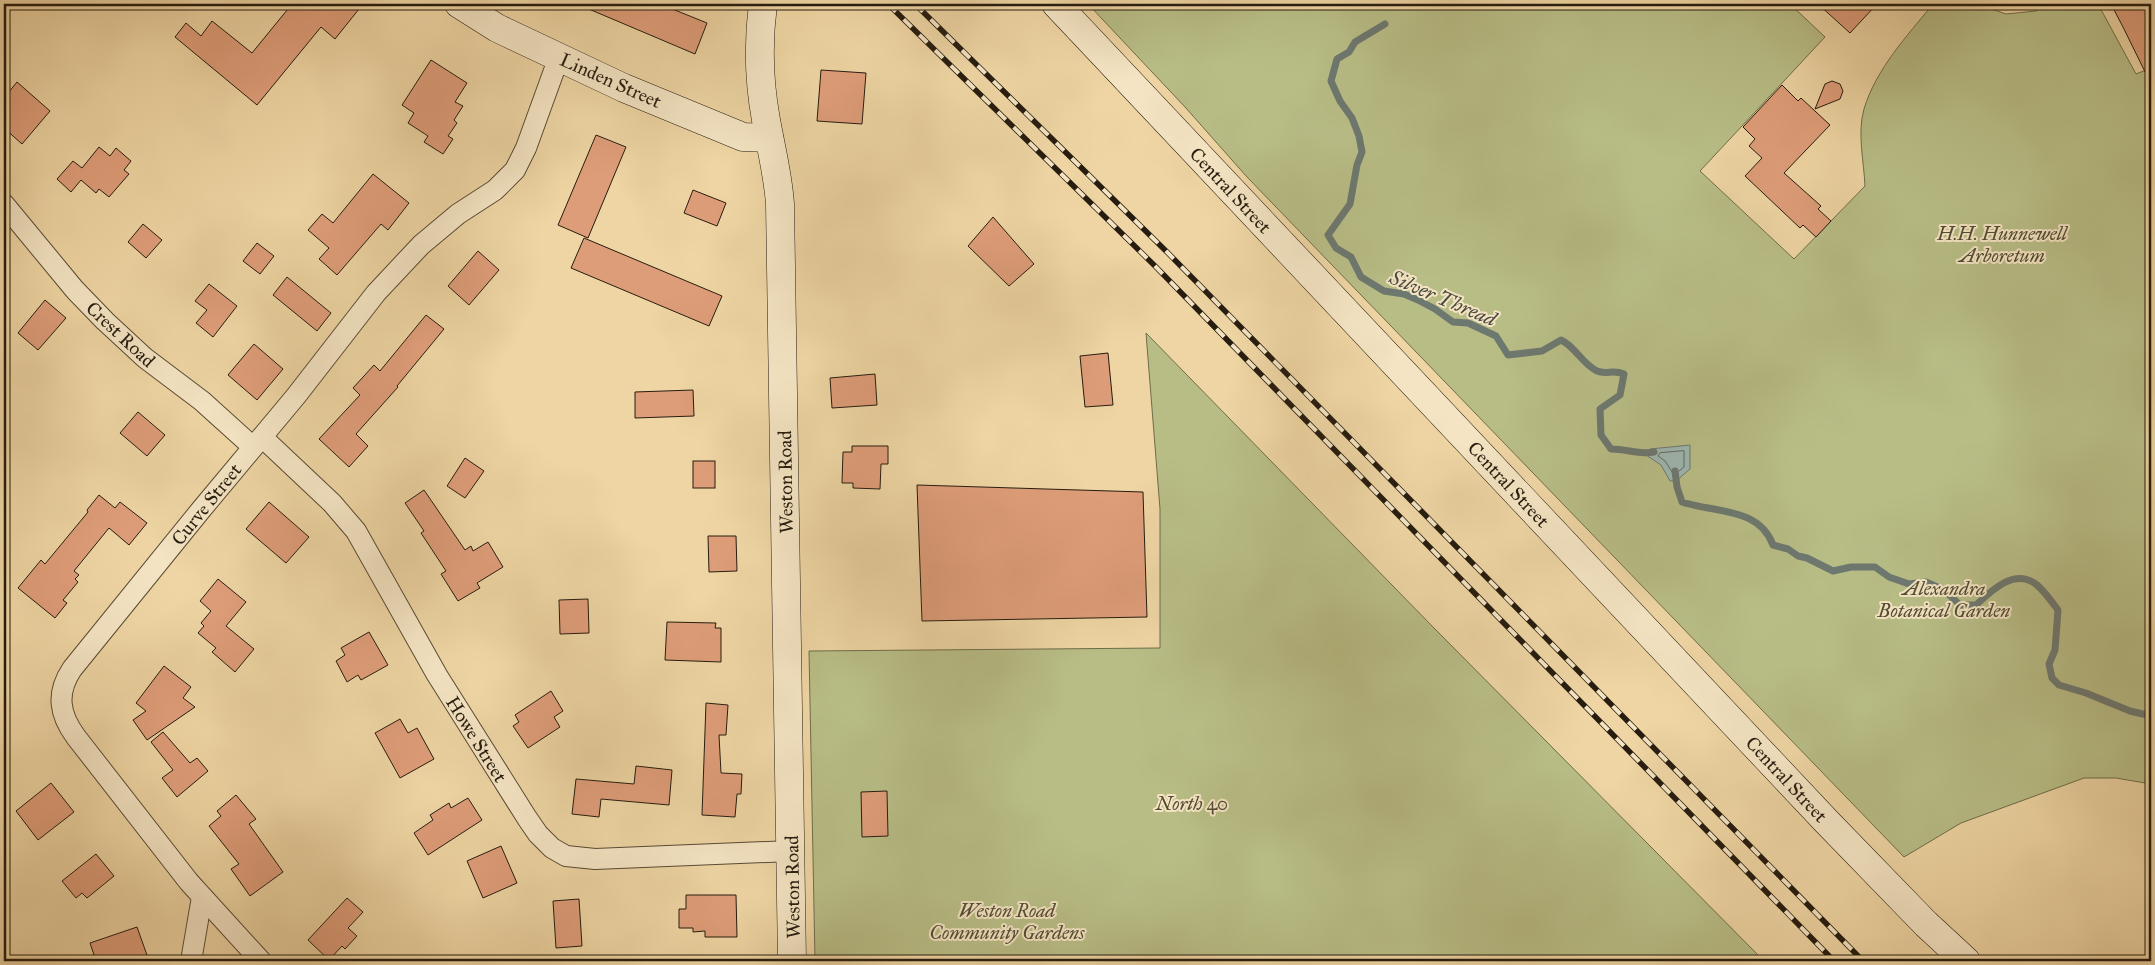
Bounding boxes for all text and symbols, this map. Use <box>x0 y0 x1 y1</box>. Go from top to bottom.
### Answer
street label: Linden Street <box>557 48 665 113</box>
street label: Central Street <box>1185 143 1277 238</box>
park label: H.H. Hunnewell Arboretum <box>1936 222 2069 267</box>
water label: Silver Thread <box>1385 264 1501 332</box>
street label: Crest Road <box>81 297 160 372</box>
street label: Weston Road <box>773 430 798 534</box>
street label: Central Street <box>1463 437 1555 532</box>
street label: Curve Street <box>166 459 246 550</box>
park label: Alexandra Botanical Garden <box>1877 577 2010 622</box>
street label: Howe Street <box>441 692 512 787</box>
street label: Central Street <box>1741 732 1833 827</box>
park label: North 40 <box>1155 792 1228 815</box>
street label: Weston Road <box>780 835 805 939</box>
park label: Weston Road Community Gardens <box>929 899 1085 944</box>

